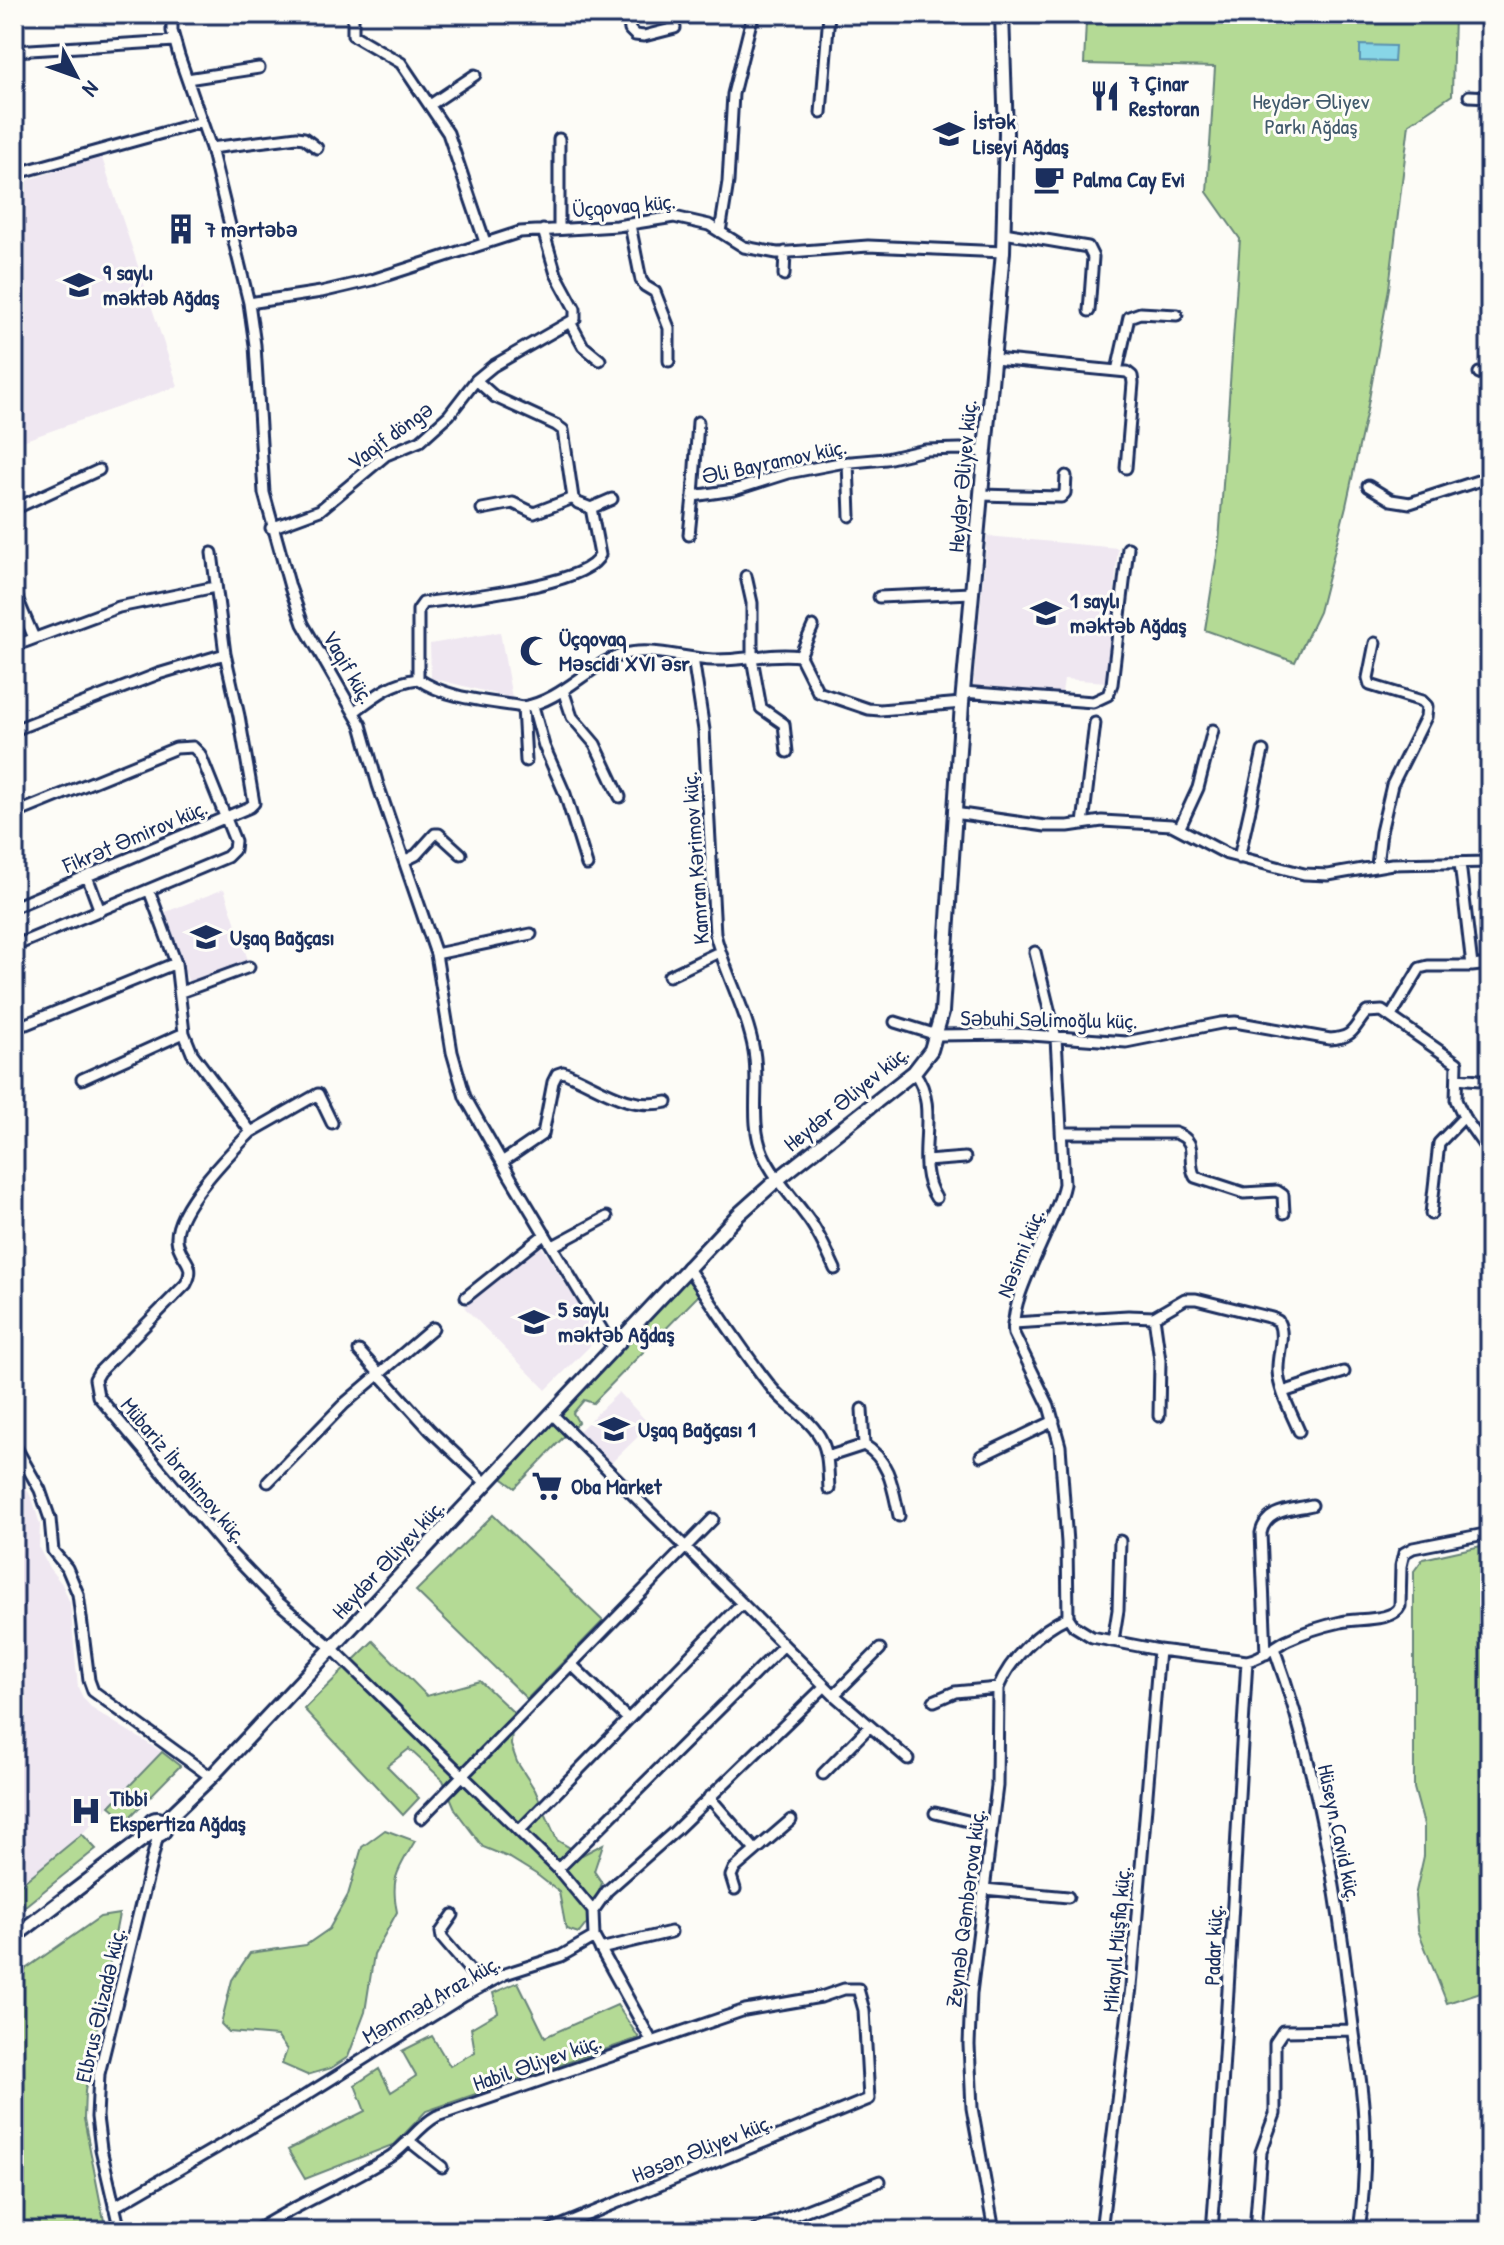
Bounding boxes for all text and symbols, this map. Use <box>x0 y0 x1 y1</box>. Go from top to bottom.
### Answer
north arrow <box>36 36 116 116</box>
place label: 7 Çinar Restoran <box>1128 68 1200 123</box>
text: N <box>76 75 106 104</box>
restaurant icon: 7 Çinar Restoran <box>1088 79 1122 113</box>
park label: Heydər Əliyev Parkı Ağdaş <box>1253 86 1370 141</box>
place label: İstək Liseyi Ağdaş <box>973 106 1069 162</box>
school or university icon: İstək Liseyi Ağdaş <box>932 117 966 151</box>
cafe icon: Palma Cay Evi <box>1032 162 1066 196</box>
place label: Palma Cay Evi <box>1073 164 1185 195</box>
street label: Üçqovaq küç. <box>571 186 677 224</box>
building icon: 7 mərtəbə <box>164 212 198 246</box>
place label: 7 mərtəbə <box>204 214 298 244</box>
place label: 9 saylı məktəb Ağdaş <box>103 257 220 313</box>
school or university icon: 9 saylı məktəb Ağdaş <box>62 268 96 302</box>
street label: Vaqif döngə <box>341 394 439 476</box>
street label: Heydər Əliyev küç. <box>940 398 984 554</box>
street label: Əli Bayramov küç. <box>699 431 849 491</box>
place label: 1 saylı məktəb Ağdaş <box>1070 585 1187 641</box>
school or university icon: 1 saylı məktəb Ağdaş <box>1029 596 1063 630</box>
place label: Üçqovaq Məscidi XVI əsr <box>559 623 690 678</box>
street label: Vaqif küç. <box>316 625 382 709</box>
mosque icon: Üçqovaq Məscidi XVI əsr <box>518 634 552 668</box>
street label: Kamran Kərimov küç. <box>674 771 716 945</box>
street label: Fikrət Əmirov küç. <box>57 792 212 880</box>
school or university icon: Uşaq Bağçası <box>189 920 223 954</box>
place label: Uşaq Bağçası <box>230 922 335 953</box>
street label: Səbuhi Səlimoğlu küç. <box>960 1002 1138 1036</box>
street label: Heydər Əliyev küç. <box>777 1038 915 1158</box>
street label: Nəsimi küç. <box>989 1204 1051 1302</box>
place label: 5 saylı məktəb Ağdaş <box>558 1294 675 1350</box>
school or university icon: 5 saylı məktəb Ağdaş <box>517 1305 551 1339</box>
street label: Mübariz İbrahimov küç. <box>114 1391 254 1549</box>
school or university icon: Uşaq Bağçası 1 <box>597 1412 631 1446</box>
place label: Uşaq Bağçası 1 <box>638 1414 756 1445</box>
supermarket icon: Oba Market <box>530 1469 564 1503</box>
place label: Oba Market <box>571 1471 663 1501</box>
street label: Heydər Əliyev küç. <box>325 1493 451 1625</box>
street label: Hüseyn Cavid küç. <box>1311 1761 1369 1905</box>
place label: Tibbi Ekspertiza Ağdaş <box>109 1783 246 1839</box>
hospital icon: Tibbi Ekspertiza Ağdaş <box>69 1794 103 1828</box>
street label: Zeynəb Qəmbərova küç. <box>938 1807 992 2009</box>
street label: Mikayıl Müşfiq küç. <box>1095 1865 1137 2013</box>
street label: Padar küç. <box>1197 1904 1229 1986</box>
street label: Elbrus Əlizadə küç. <box>68 1925 132 2085</box>
street label: Məmməd Araz küç. <box>357 1947 505 2051</box>
street label: Habil Əliyev küç. <box>469 2026 605 2098</box>
street label: Həsən Əliyev küç. <box>627 2106 777 2190</box>

